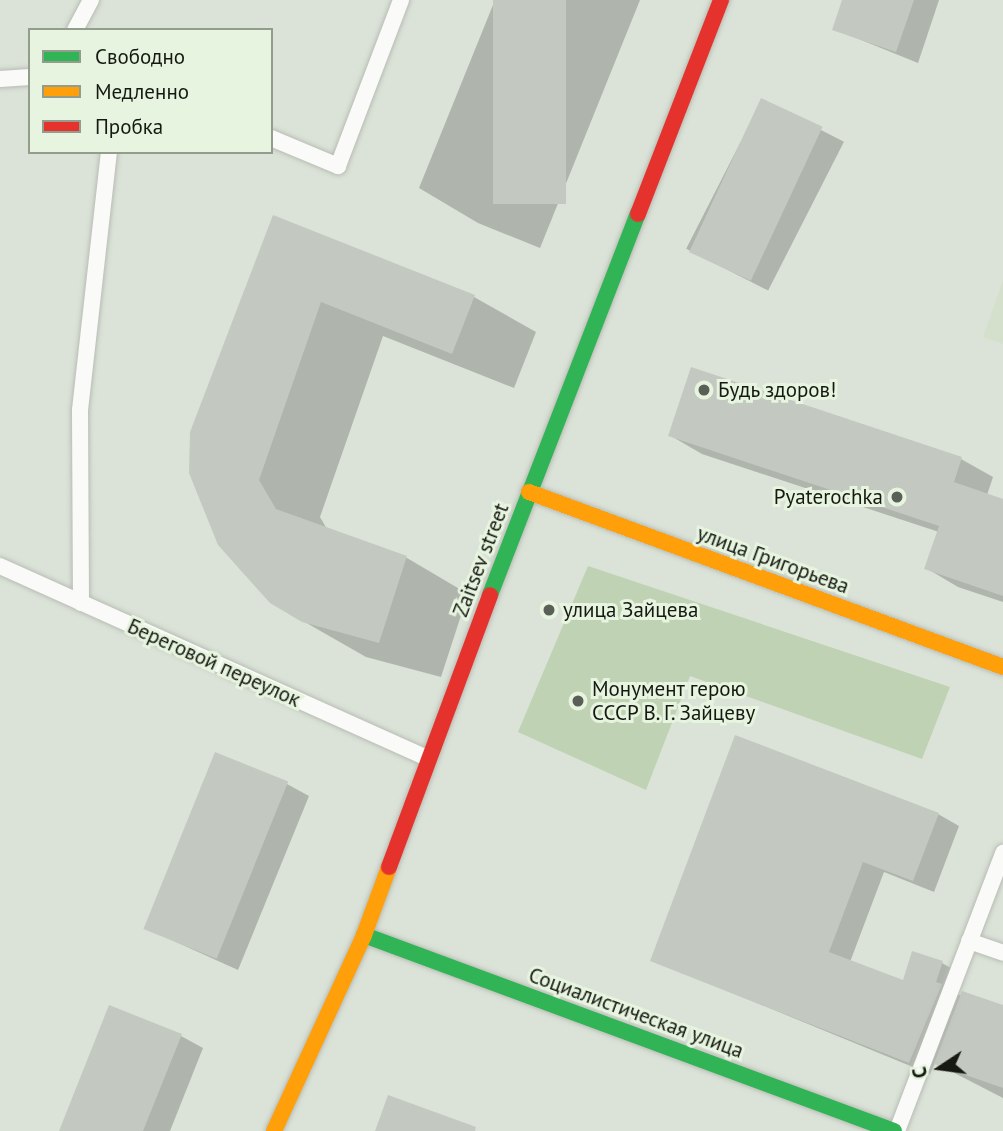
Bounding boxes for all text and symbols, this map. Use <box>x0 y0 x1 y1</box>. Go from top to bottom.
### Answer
legend <box>28 28 273 154</box>
text: Свободно <box>95 43 185 70</box>
text: Медленно <box>95 78 189 105</box>
text: Пробка <box>95 113 163 140</box>
place label: Будь здоров! <box>718 377 837 403</box>
marker: Будь здоров! <box>696 382 712 398</box>
place label: Pyaterochka <box>774 484 883 510</box>
marker: Pyaterochka <box>889 489 905 505</box>
street label: Zaitsev street <box>448 499 514 621</box>
street label: улица Григорьева <box>694 521 852 599</box>
place label: улица Зайцева <box>563 597 698 623</box>
marker: улица Зайцева <box>541 602 557 618</box>
street label: Береговой переулок <box>124 614 304 712</box>
place label: Монумент герою СССР В. Г. Зайцеву <box>592 676 759 726</box>
marker: Монумент герою СССР В. Г. Зайцеву <box>570 693 586 709</box>
street label: Социалистическая улица <box>525 962 747 1064</box>
north arrow <box>905 1033 975 1103</box>
text: С <box>907 1065 932 1081</box>

